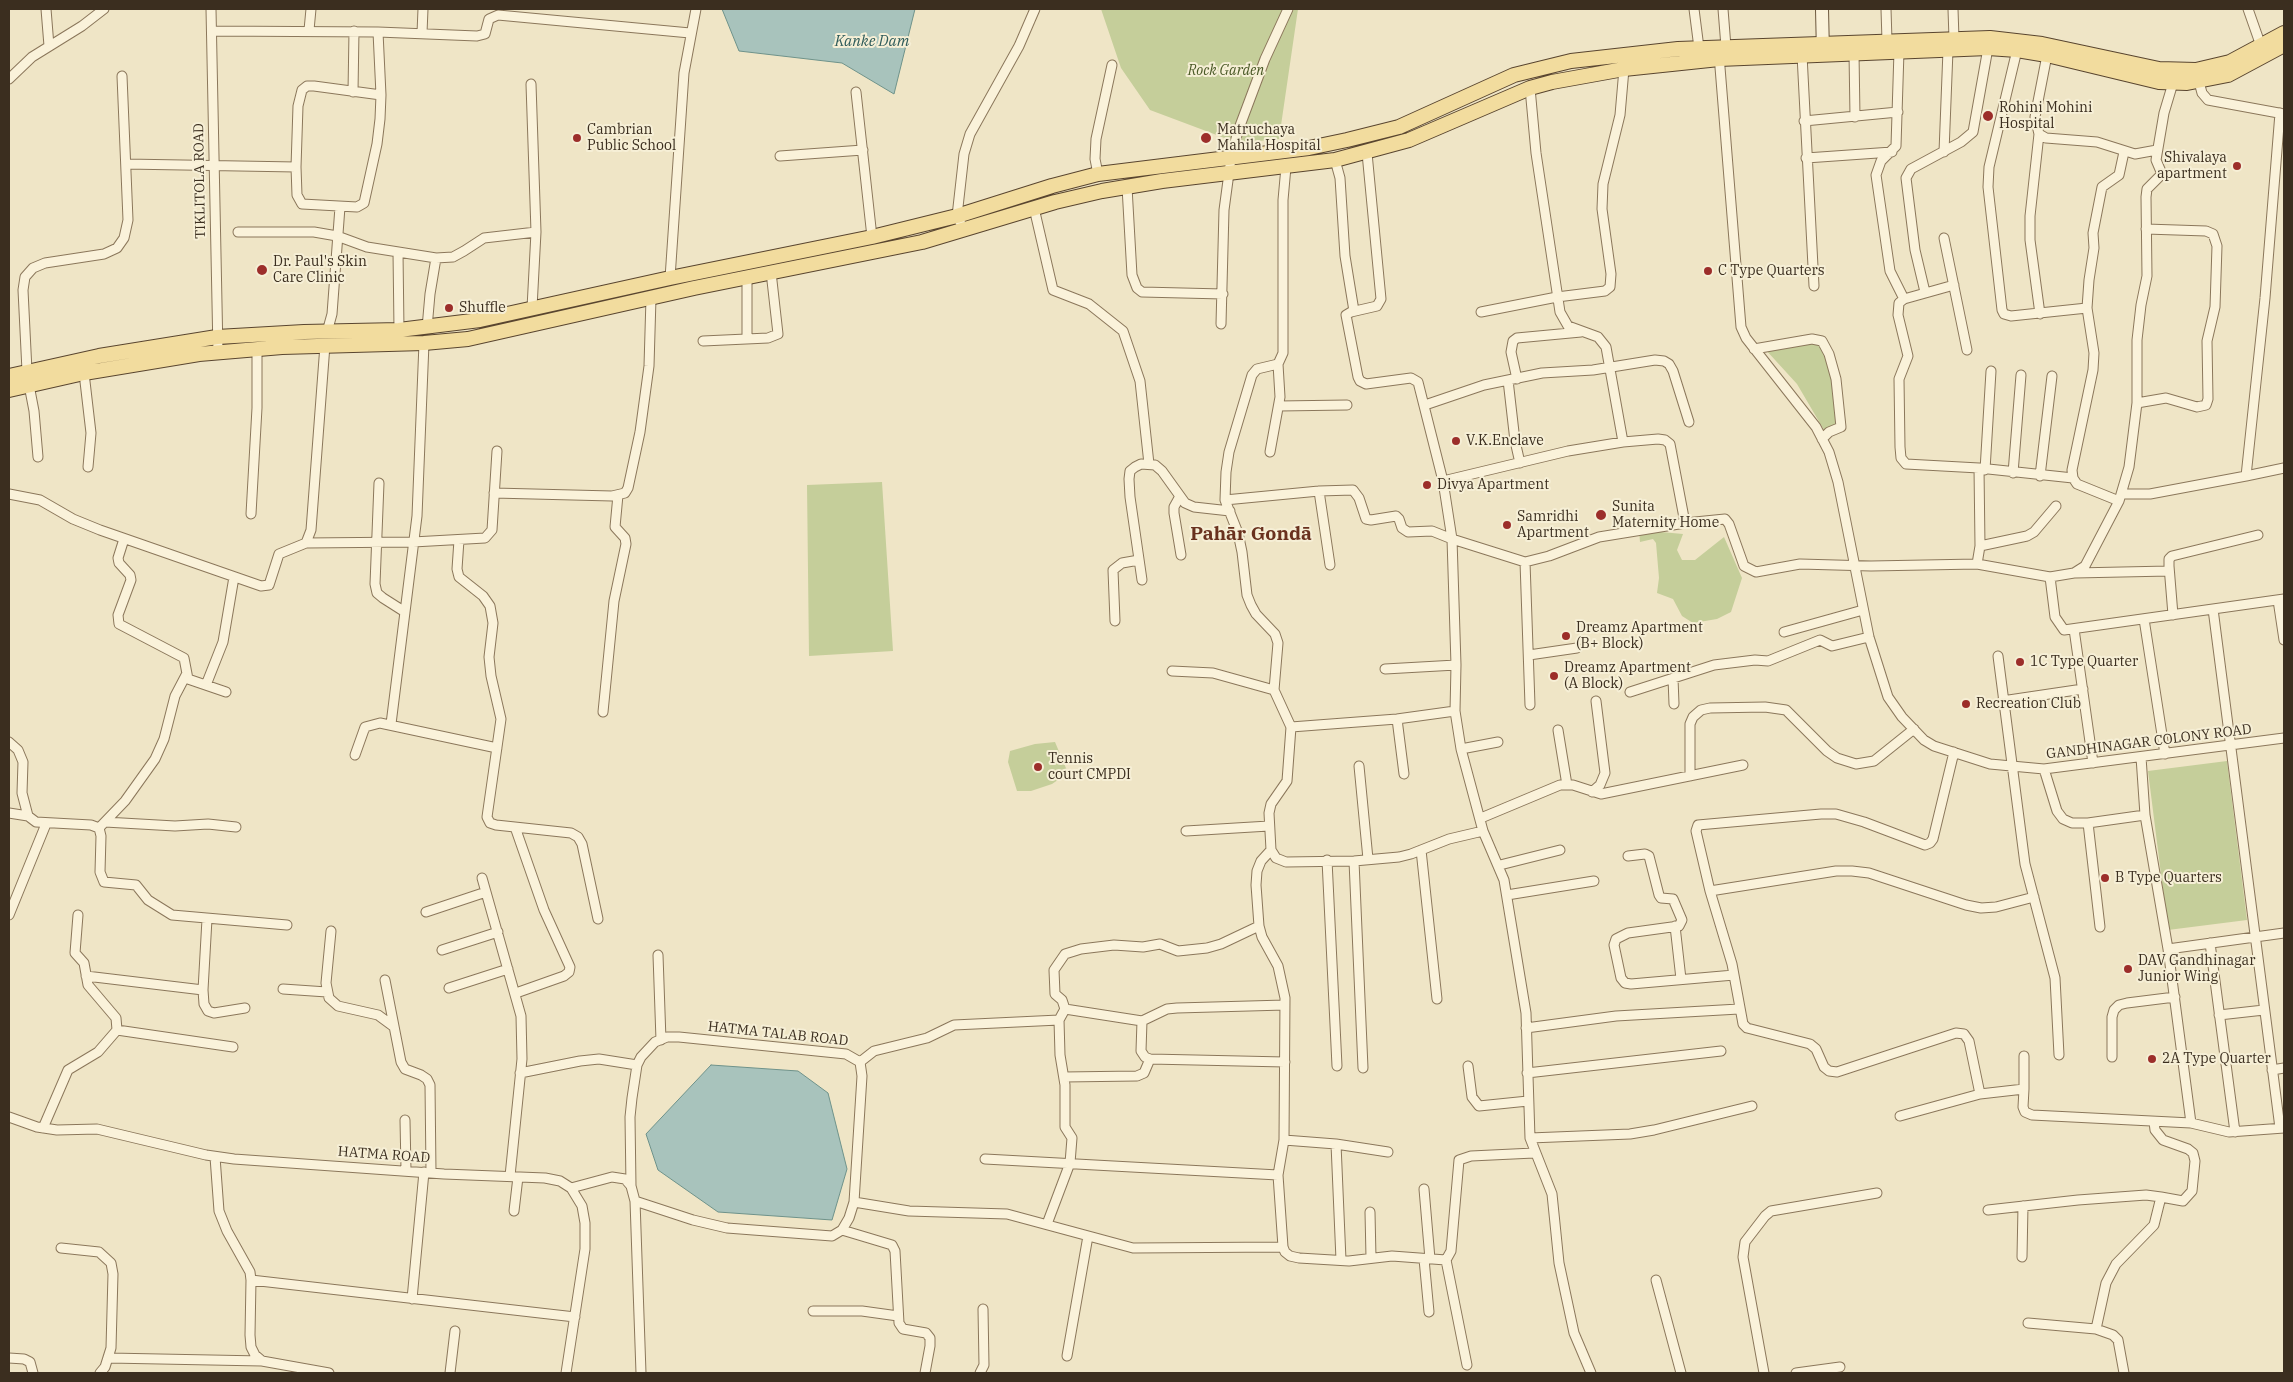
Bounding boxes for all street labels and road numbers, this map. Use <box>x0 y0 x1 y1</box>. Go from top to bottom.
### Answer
street label: TIKLITOLA ROAD <box>191 123 209 239</box>
street label: GANDHINAGAR COLONY ROAD <box>2045 721 2253 763</box>
street label: HATMA TALAB ROAD <box>707 1018 849 1050</box>
street label: HATMA ROAD <box>337 1143 431 1167</box>

